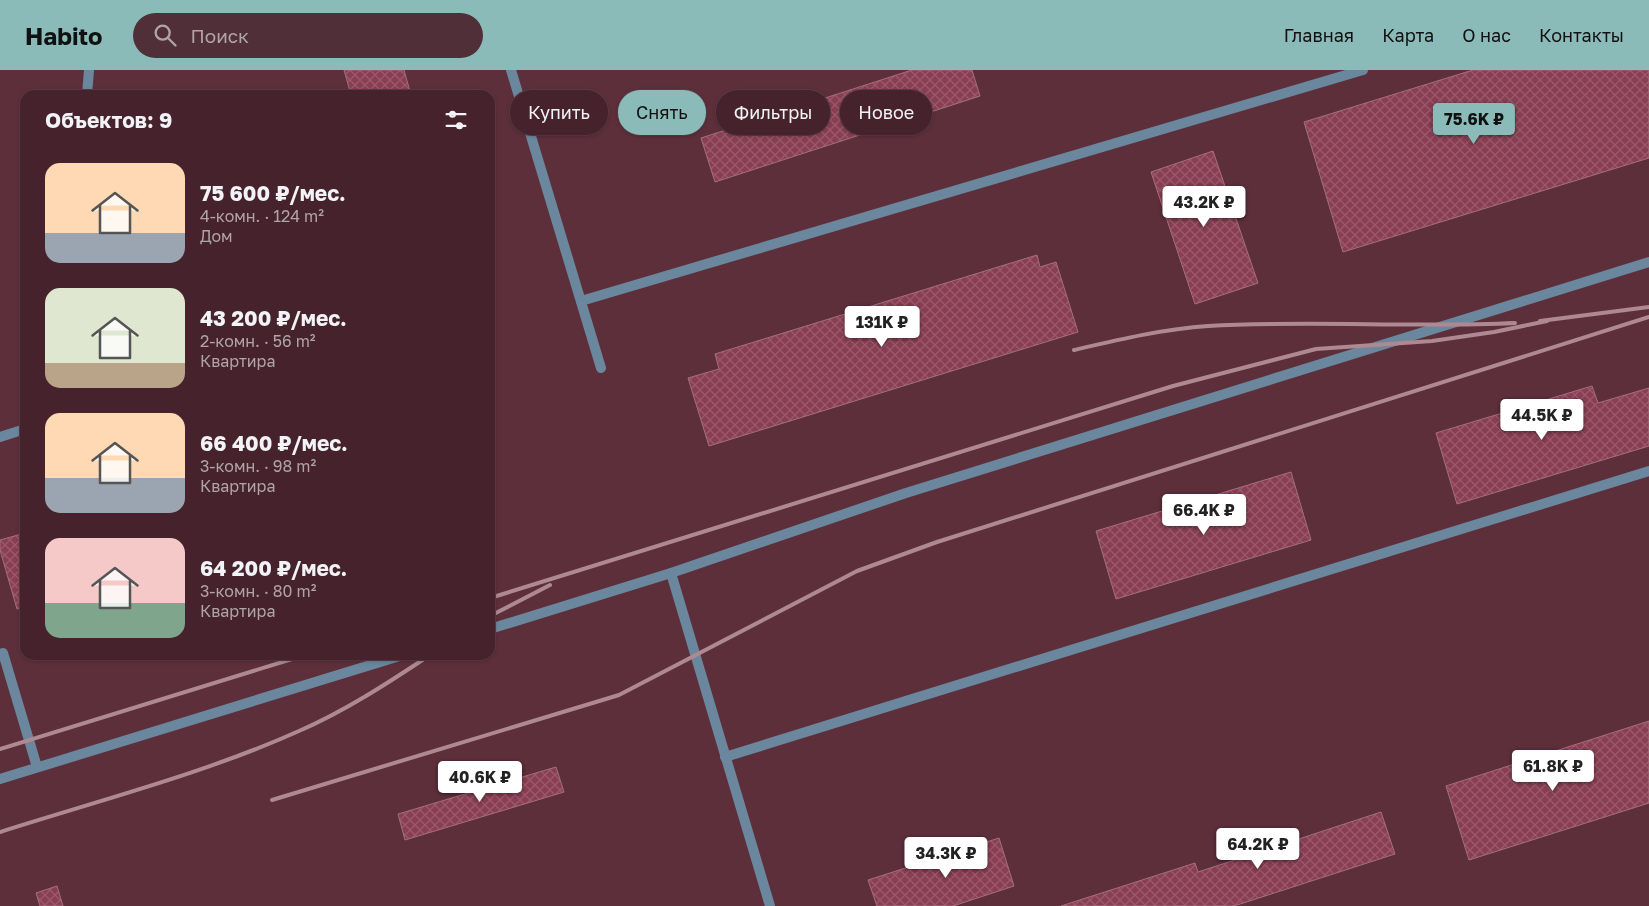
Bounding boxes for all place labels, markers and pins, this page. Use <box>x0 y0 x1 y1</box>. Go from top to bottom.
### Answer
pin: 75.6K ₽ <box>1428 102 1520 145</box>
pin: 43.2K ₽ <box>1158 186 1250 228</box>
pin: 131K ₽ <box>841 306 923 348</box>
pin: 44.5K ₽ <box>1496 398 1588 441</box>
pin: 66.4K ₽ <box>1158 494 1250 536</box>
pin: 61.8K ₽ <box>1507 750 1599 792</box>
pin: 40.6K ₽ <box>434 760 526 803</box>
pin: 64.2K ₽ <box>1212 828 1304 870</box>
pin: 34.3K ₽ <box>900 836 992 879</box>

